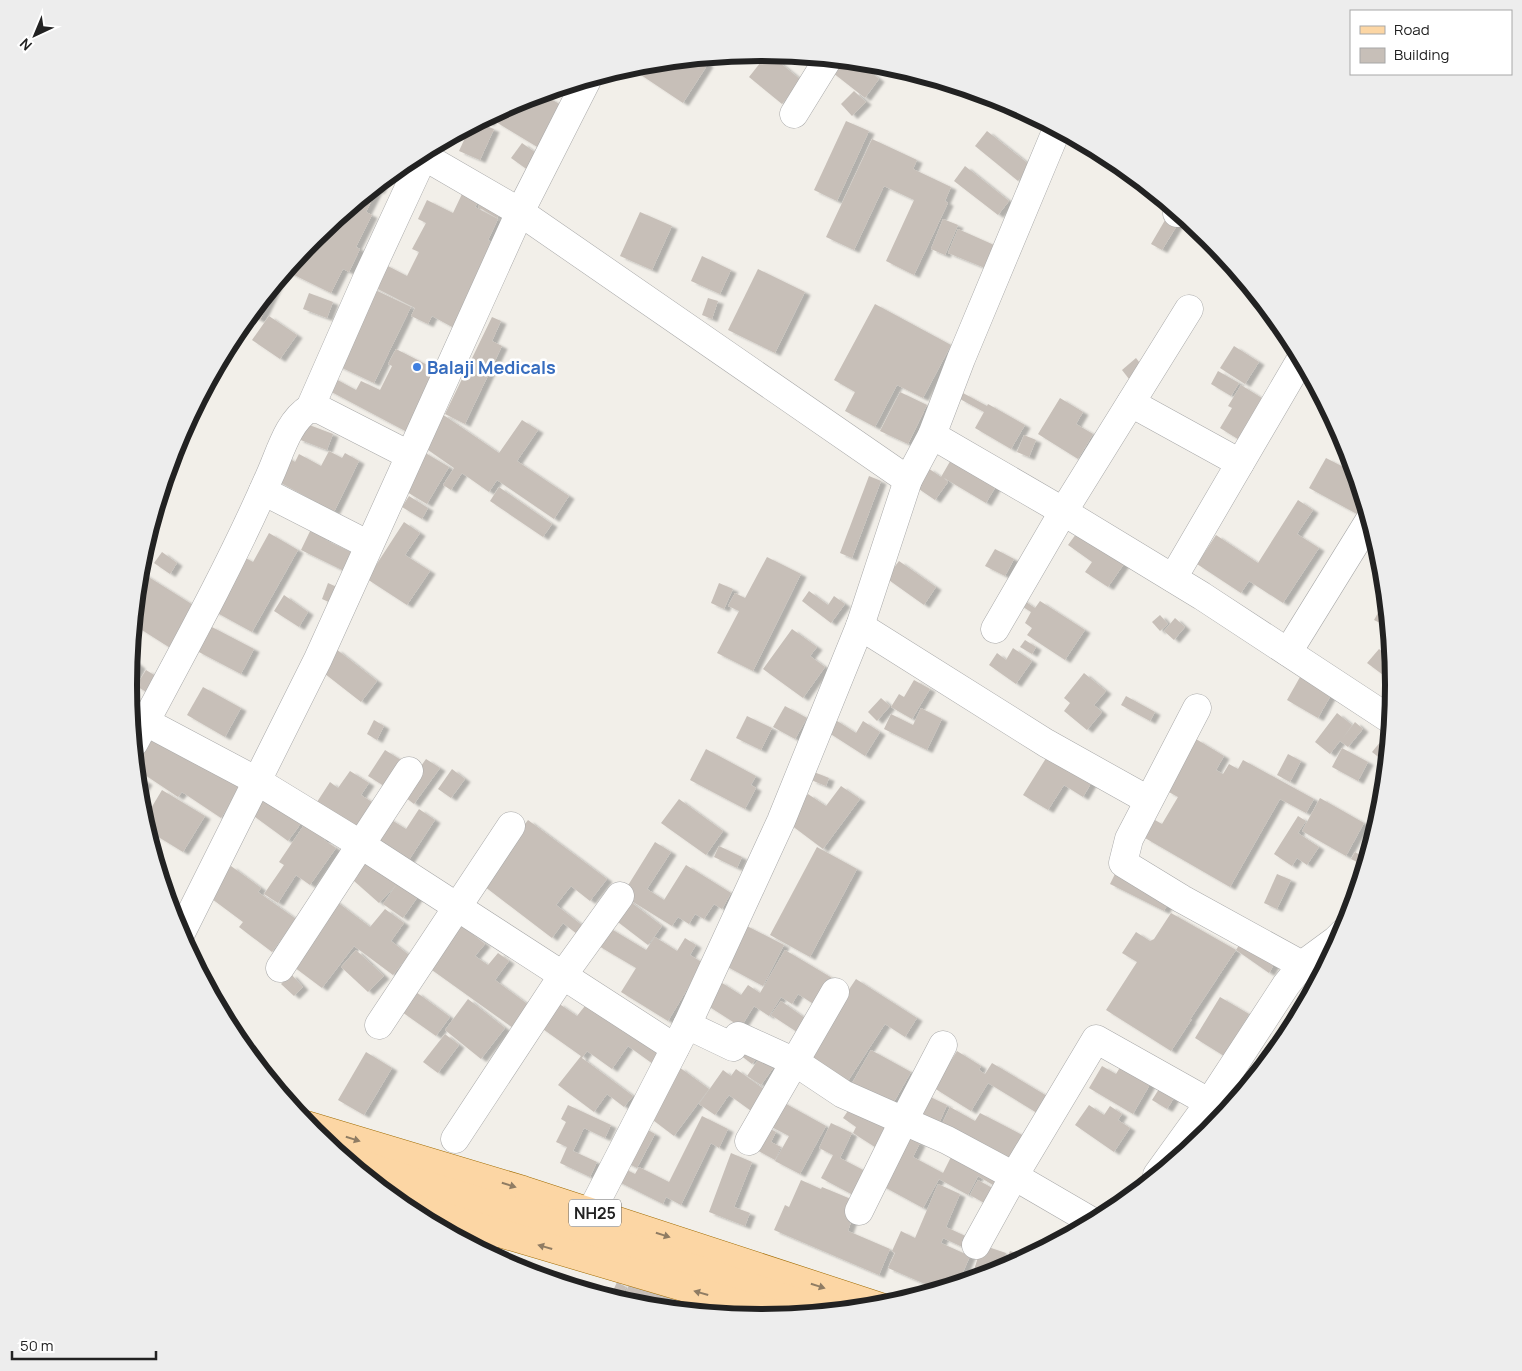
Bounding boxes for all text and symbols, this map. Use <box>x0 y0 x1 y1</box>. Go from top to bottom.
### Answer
north arrow <box>10 10 60 60</box>
legend <box>1350 10 1512 75</box>
text: Road <box>1394 19 1430 40</box>
text: N <box>15 34 36 55</box>
text: Building <box>1394 44 1449 65</box>
place label: Balaji Medicals <box>427 355 556 379</box>
marker: Balaji Medicals <box>411 361 423 373</box>
one-way arrow <box>346 1135 361 1143</box>
one-way arrow <box>501 1182 516 1190</box>
road number: NH25 <box>569 1200 621 1226</box>
one-way arrow <box>656 1232 671 1240</box>
one-way arrow <box>538 1242 553 1250</box>
one-way arrow <box>811 1282 826 1290</box>
one-way arrow <box>693 1288 708 1296</box>
scale bar <box>12 1328 156 1360</box>
text: 50 m <box>20 1335 54 1356</box>

